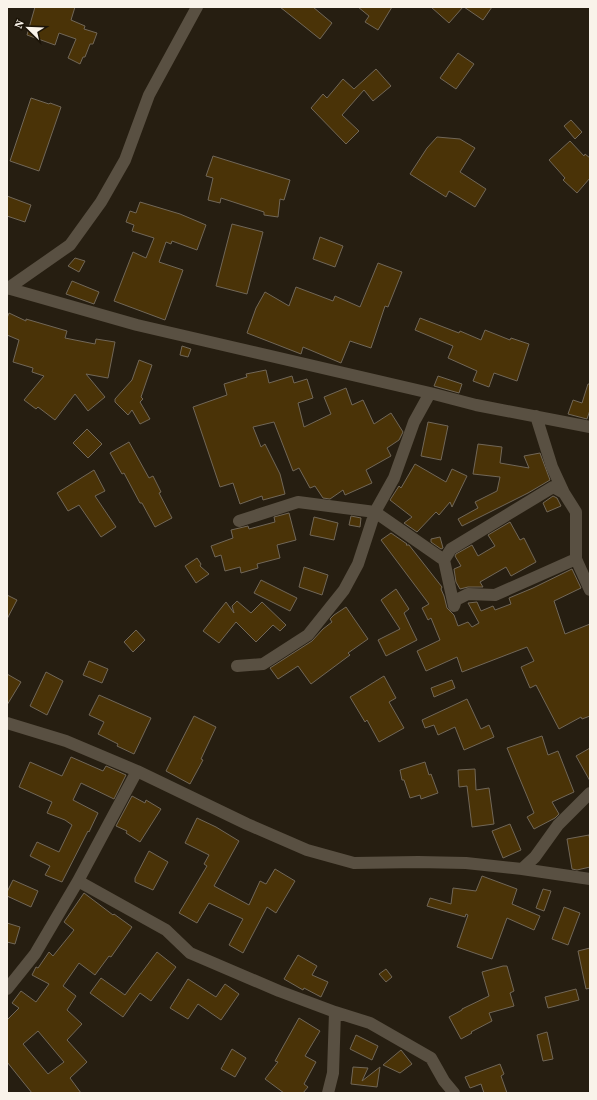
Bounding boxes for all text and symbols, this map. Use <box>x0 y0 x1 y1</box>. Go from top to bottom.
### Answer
north arrow <box>8 8 48 48</box>
text: N <box>11 18 28 31</box>

